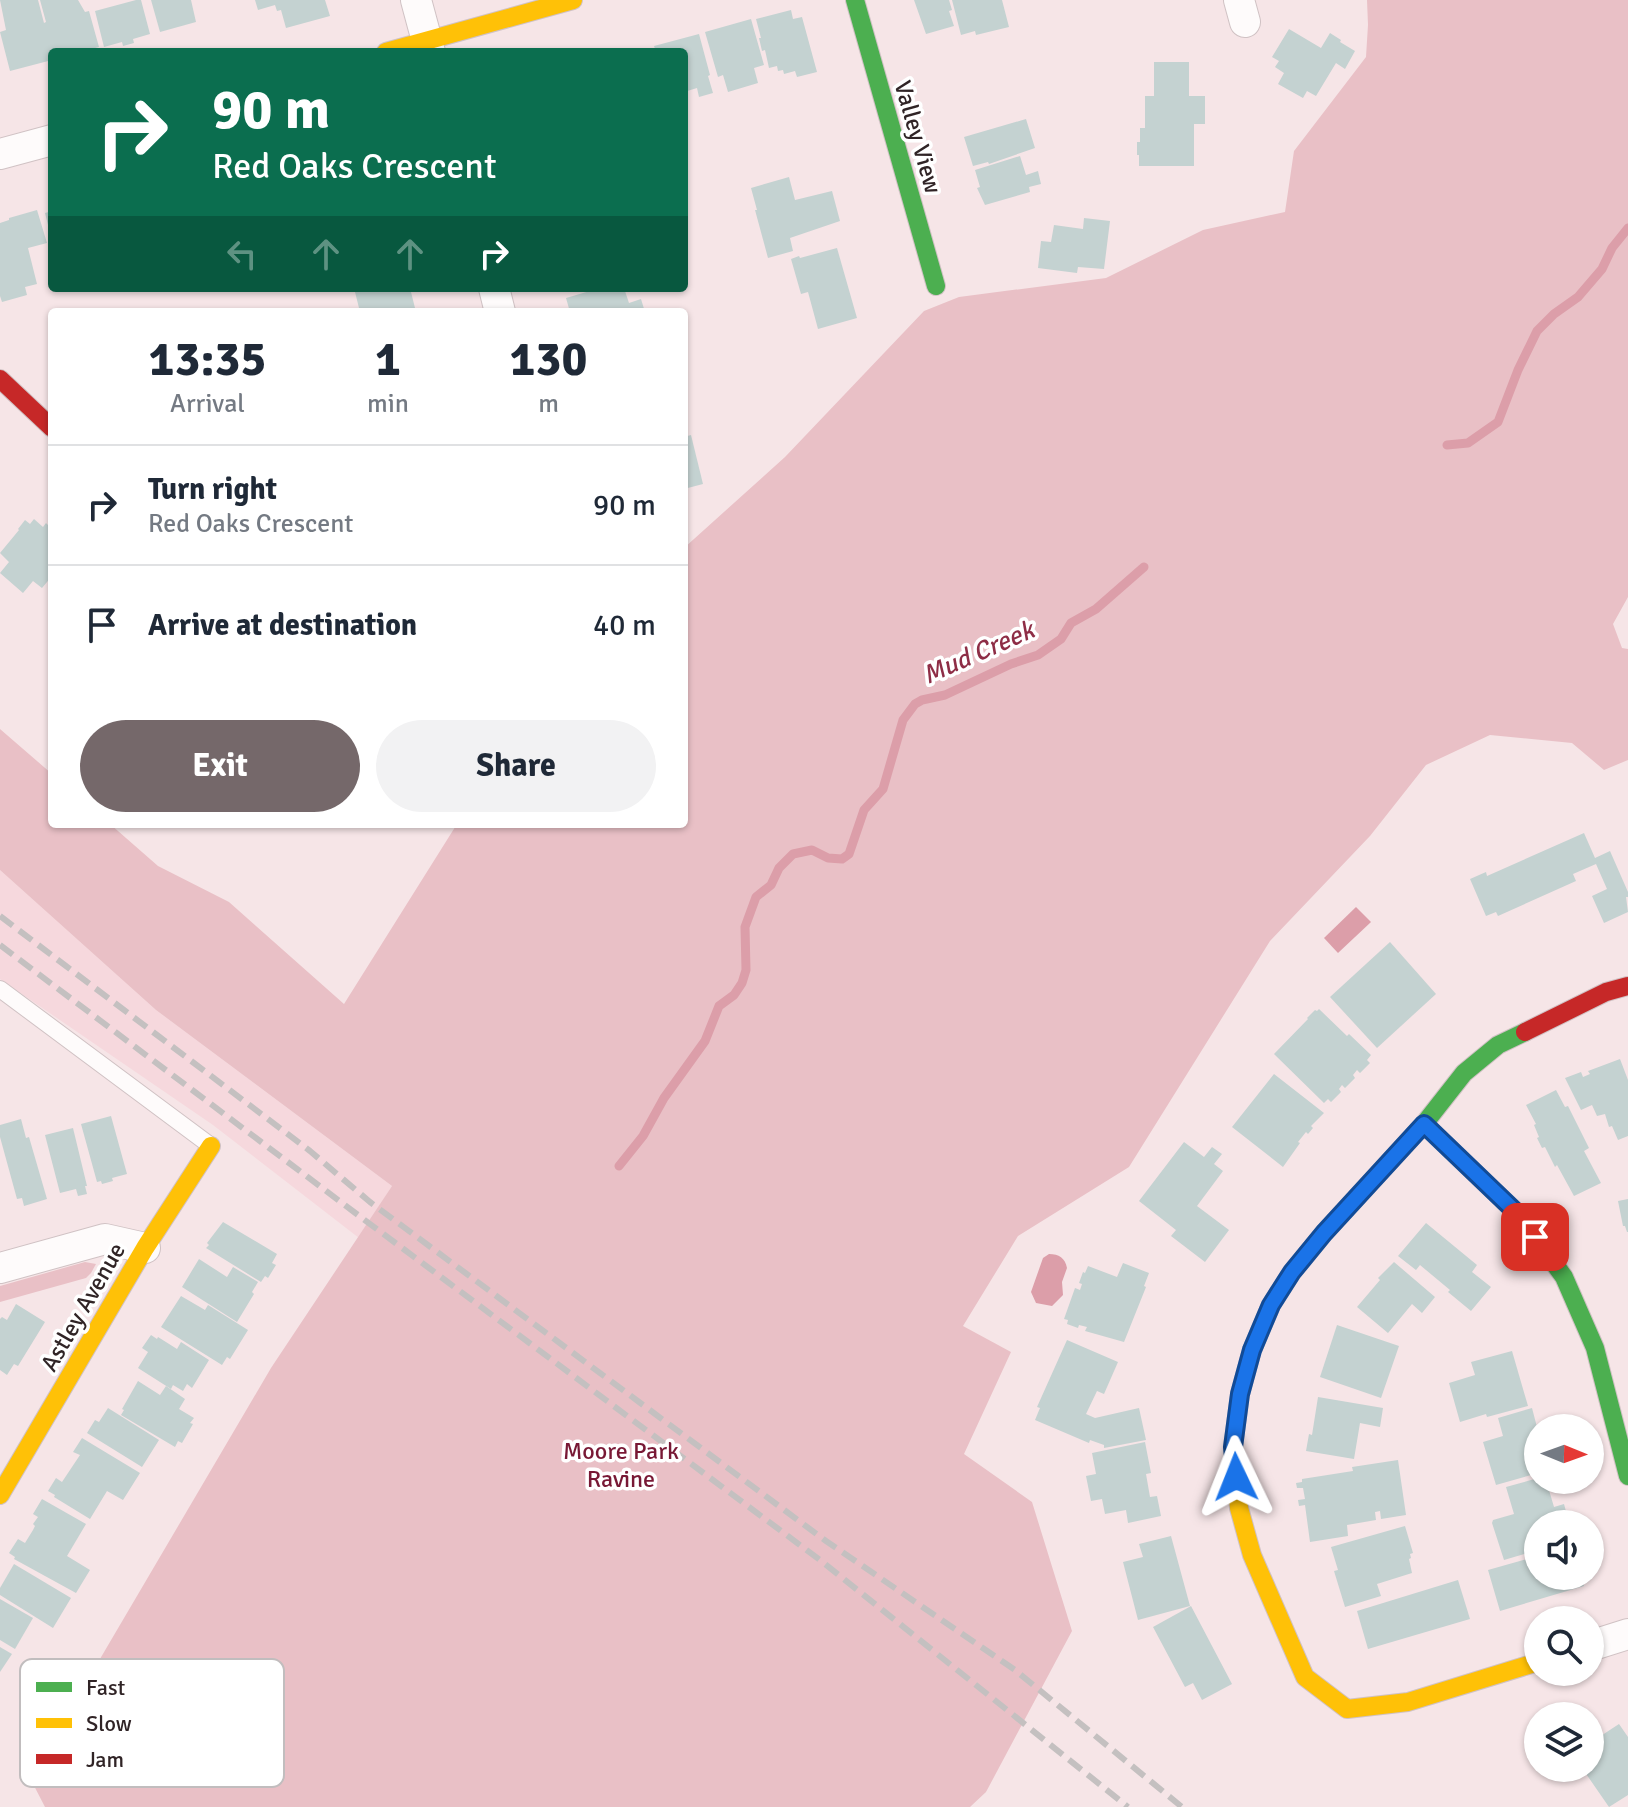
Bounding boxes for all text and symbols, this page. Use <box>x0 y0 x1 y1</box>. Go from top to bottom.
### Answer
text: 90 m <box>212 75 330 144</box>
street label: Valley View <box>888 77 948 197</box>
icon: right <box>80 80 184 184</box>
text: Red Oaks Crescent <box>212 144 497 189</box>
icon: left <box>220 232 264 276</box>
icon: ahead <box>304 232 348 276</box>
icon: ahead <box>388 232 432 276</box>
icon: right <box>472 232 516 276</box>
text: 13:35 <box>149 330 266 389</box>
text: 1 <box>375 330 401 389</box>
text: 130 <box>510 330 587 389</box>
text: Arrival <box>170 388 245 420</box>
text: min <box>367 388 409 420</box>
text: m <box>538 388 559 420</box>
text: Turn right <box>148 471 277 508</box>
icon: right <box>80 483 124 527</box>
text: 90 m <box>593 487 656 524</box>
text: Red Oaks Crescent <box>148 508 353 540</box>
icon: arrive <box>80 603 124 647</box>
text: Arrive at destination <box>148 607 417 644</box>
text: 40 m <box>593 607 656 644</box>
water label: Mud Creek <box>918 613 1041 692</box>
button: Exit <box>80 720 360 812</box>
button: Share <box>376 720 656 812</box>
pin <box>1501 1203 1569 1271</box>
icon: arrive <box>1513 1215 1557 1259</box>
street label: Astley Avenue <box>34 1237 132 1377</box>
north arrow <box>1524 1414 1604 1494</box>
map controls <box>1524 1414 1604 1782</box>
position arrow <box>1194 1435 1278 1519</box>
park label: Moore Park Ravine <box>563 1436 679 1494</box>
button: sound <box>1524 1510 1604 1590</box>
button: search <box>1524 1606 1604 1686</box>
legend <box>20 1659 284 1787</box>
text: Fast <box>86 1674 126 1701</box>
button: layers <box>1524 1702 1604 1782</box>
text: Slow <box>86 1710 132 1737</box>
text: Jam <box>86 1746 124 1773</box>

